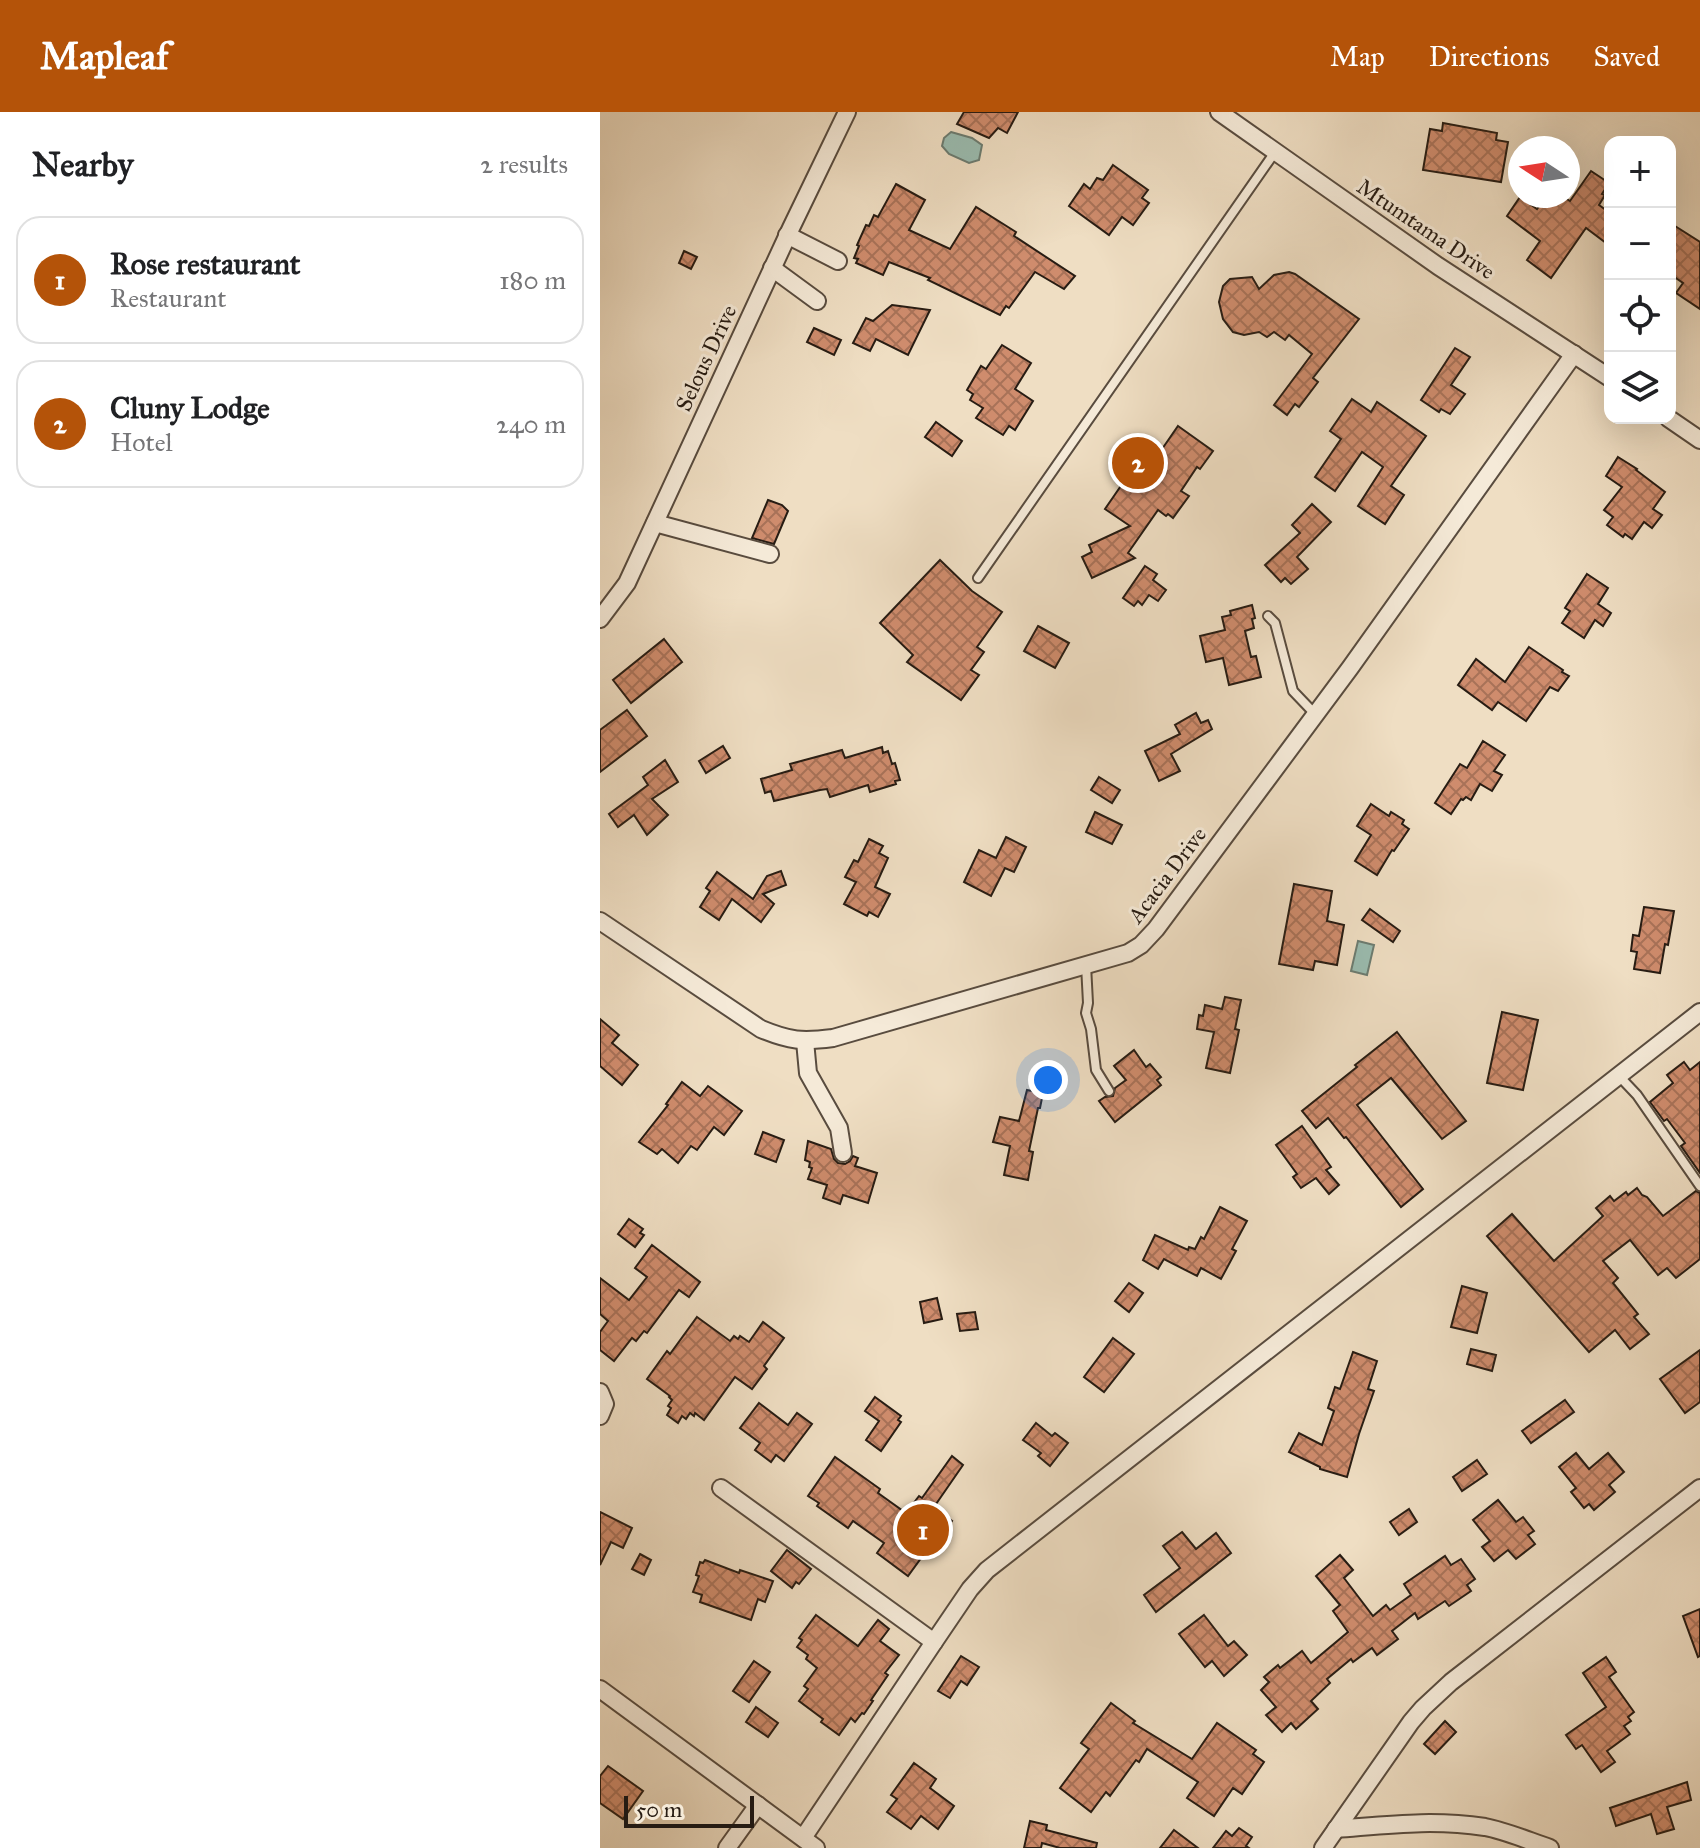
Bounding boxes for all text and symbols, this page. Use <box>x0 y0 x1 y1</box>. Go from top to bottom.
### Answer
text: Mapleaf <box>40 33 169 79</box>
text: Map <box>1330 39 1385 74</box>
text: Directions <box>1429 39 1550 74</box>
text: Saved <box>1594 39 1660 74</box>
north arrow <box>1508 136 1580 208</box>
map controls <box>1604 136 1676 424</box>
button: + <box>1604 136 1676 208</box>
text: Nearby <box>32 144 134 185</box>
text: 2 results <box>480 148 568 180</box>
street label: Mtumtama Drive <box>1352 173 1500 285</box>
button: − <box>1604 208 1676 280</box>
text: Rose restaurant <box>110 246 301 282</box>
text: 1 <box>55 264 65 296</box>
text: 180 m <box>499 264 566 296</box>
button: locate <box>1604 280 1676 352</box>
text: Restaurant <box>110 282 226 314</box>
street label: Selous Drive <box>670 301 742 415</box>
button: layers <box>1604 352 1676 424</box>
text: Cluny Lodge <box>110 390 270 426</box>
text: 2 <box>54 408 66 440</box>
text: 240 m <box>496 408 566 440</box>
text: Hotel <box>110 426 173 458</box>
pin: 2 <box>1112 433 1164 493</box>
street label: Acacia Drive <box>1121 822 1212 929</box>
your location <box>1028 1060 1068 1100</box>
pin: 1 <box>897 1500 949 1560</box>
scale bar <box>624 1792 754 1828</box>
text: 50 m <box>636 1796 682 1823</box>

